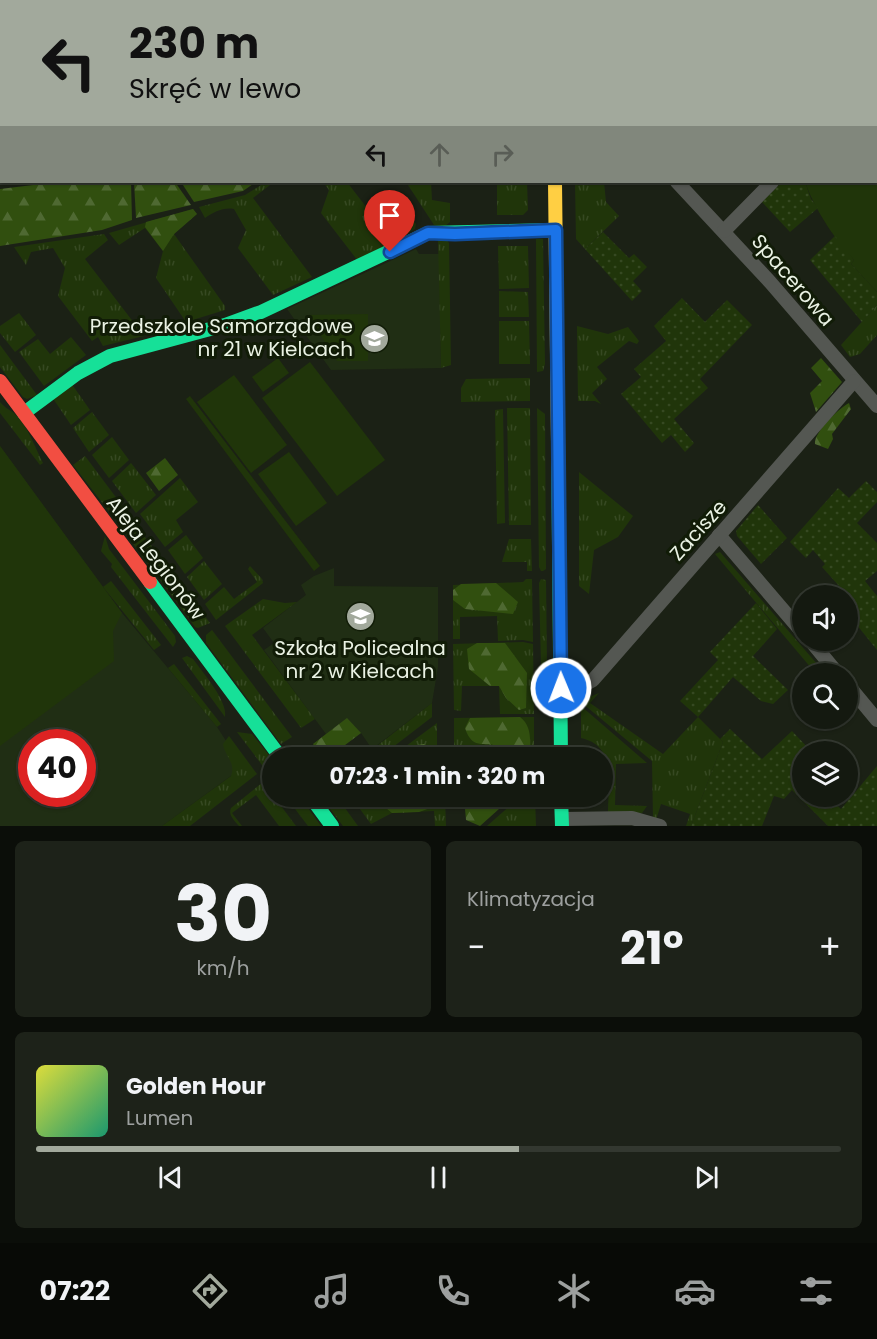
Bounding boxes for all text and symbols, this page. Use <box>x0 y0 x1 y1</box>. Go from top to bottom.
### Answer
text: 230 m <box>129 14 259 73</box>
icon: left <box>30 24 108 102</box>
text: Skręć w lewo <box>129 70 301 107</box>
icon: left <box>360 138 393 171</box>
icon: ahead <box>423 138 456 171</box>
icon: right <box>486 138 519 171</box>
pin <box>364 190 415 252</box>
icon: arrive <box>373 199 406 232</box>
street label: Spacerowa <box>745 228 841 332</box>
place label: Przedszkole Samorządowe nr 21 w Kielcach <box>90 312 353 363</box>
school or university icon: Przedszkole Samorządowe nr 21 w Kielcach <box>358 322 390 354</box>
street label: Aleja Legionów <box>100 490 212 626</box>
street label: Zacisze <box>663 493 733 567</box>
map controls <box>792 585 858 807</box>
button: sound <box>792 585 858 651</box>
school or university icon: Szkoła Policealna nr 2 w Kielcach <box>344 601 376 633</box>
place label: Szkoła Policealna nr 2 w Kielcach <box>274 634 446 685</box>
position arrow <box>529 656 593 720</box>
button: search <box>792 663 858 729</box>
speed limit sign: 40 <box>18 729 96 807</box>
button: layers <box>792 741 858 807</box>
text: 07:23 · 1 min · 320 m <box>330 761 545 792</box>
text: 30 <box>174 859 272 968</box>
text: Klimatyzacja <box>467 885 595 913</box>
text: 21° <box>620 917 684 980</box>
text: − <box>467 924 485 971</box>
text: + <box>818 924 841 971</box>
text: km/h <box>196 954 250 982</box>
text: Golden Hour <box>126 1071 266 1102</box>
text: Lumen <box>126 1104 193 1132</box>
icon: previous <box>154 1161 187 1194</box>
icon: pause <box>422 1161 455 1194</box>
icon: next <box>690 1161 723 1194</box>
icon: directions <box>189 1270 231 1312</box>
icon: music <box>311 1270 353 1312</box>
icon: phone <box>432 1270 474 1312</box>
icon: climate <box>553 1270 595 1312</box>
icon: car <box>674 1270 716 1312</box>
icon: filters <box>795 1270 837 1312</box>
text: 07:22 <box>40 1272 110 1309</box>

